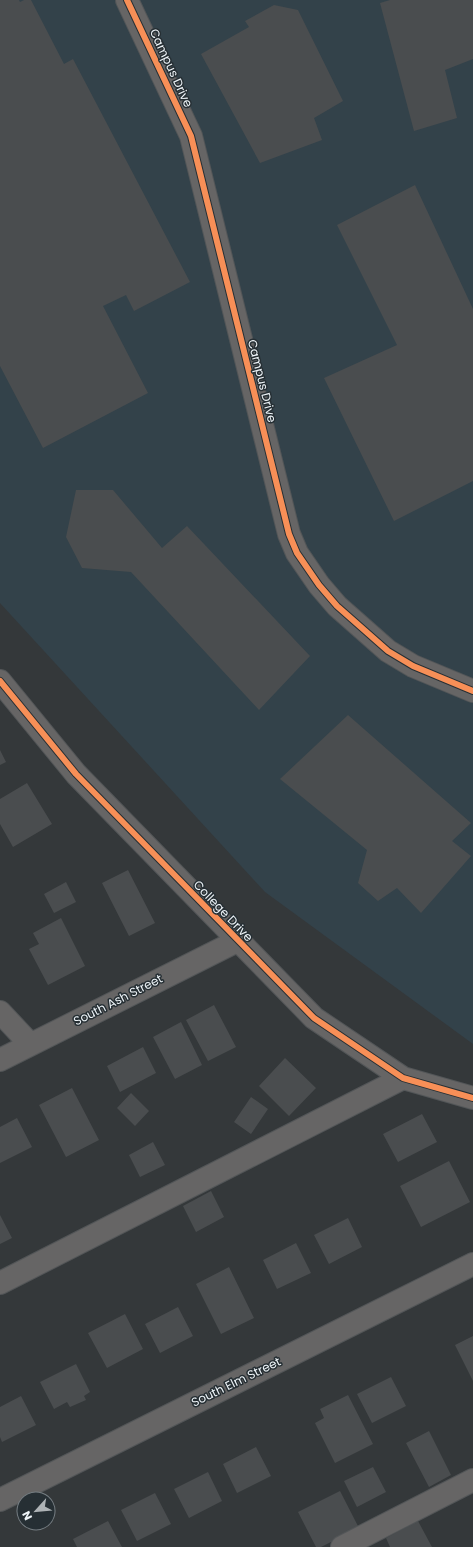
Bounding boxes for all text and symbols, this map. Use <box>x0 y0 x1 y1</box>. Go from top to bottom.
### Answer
street label: Campus Drive <box>146 26 197 110</box>
street label: Campus Drive <box>244 338 281 424</box>
street label: College Drive <box>190 876 257 945</box>
street label: South Ash Street <box>70 970 165 1029</box>
street label: South Elm Street <box>188 1353 283 1411</box>
north arrow <box>16 1491 56 1531</box>
text: N <box>18 1508 36 1523</box>

